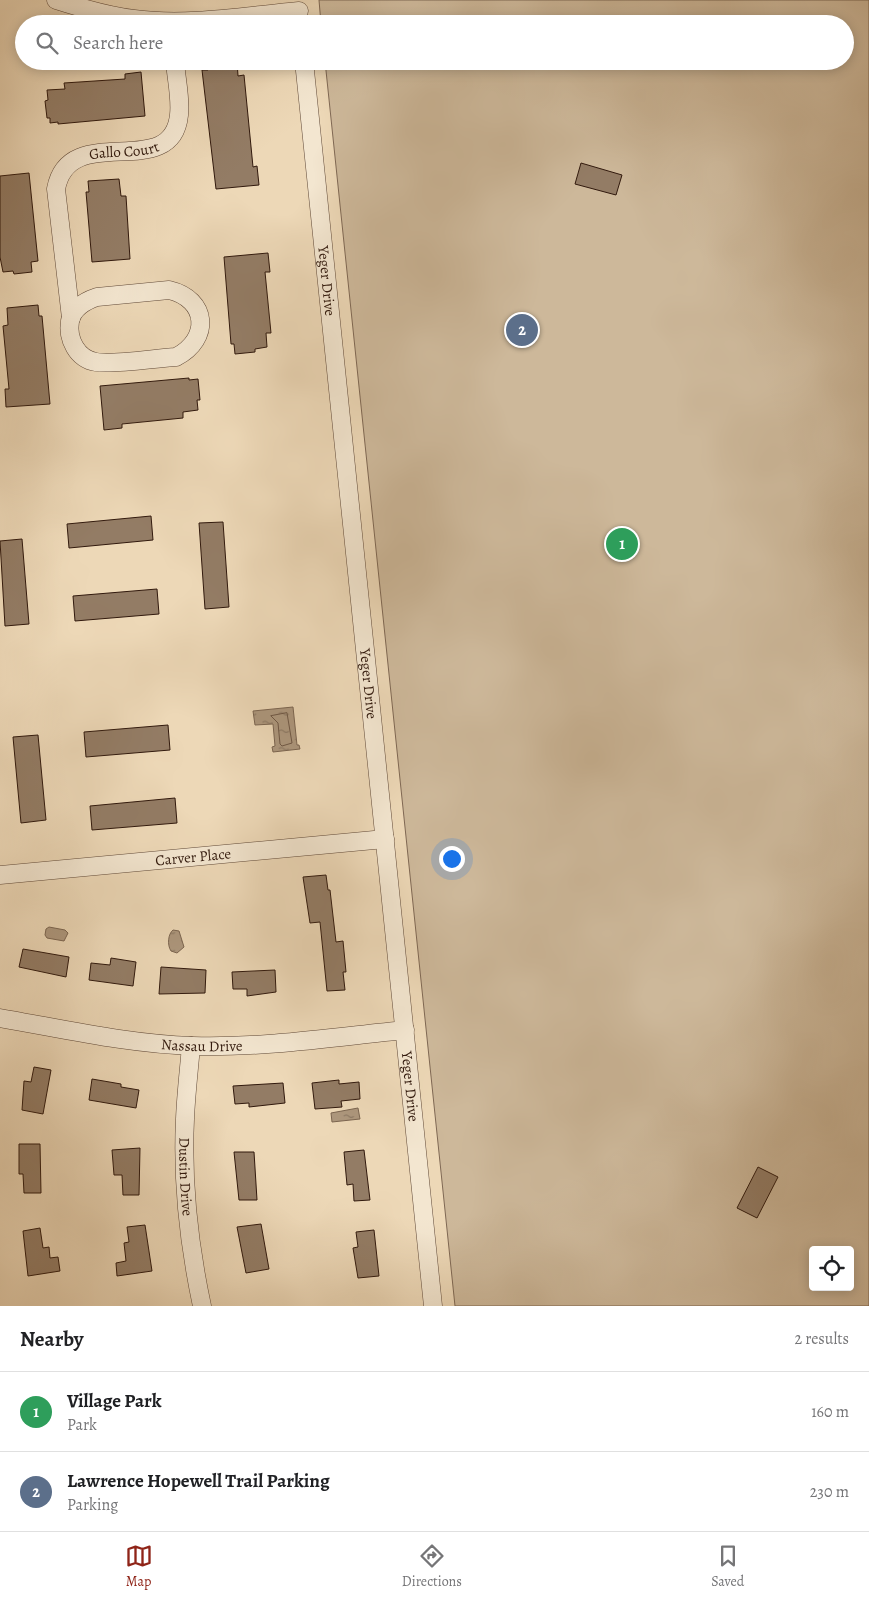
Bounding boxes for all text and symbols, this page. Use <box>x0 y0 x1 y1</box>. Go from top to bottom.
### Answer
search box <box>15 15 854 70</box>
icon: search <box>33 29 61 57</box>
text: Search here <box>73 30 163 56</box>
street label: Gallo Court <box>87 137 162 164</box>
street label: Yeger Drive <box>313 244 340 317</box>
pin: 2 <box>506 311 538 349</box>
pin: 1 <box>606 525 638 563</box>
street label: Yeger Drive <box>355 646 382 720</box>
street label: Carver Place <box>154 843 232 870</box>
your location <box>439 846 465 872</box>
street label: Nassau Drive <box>160 1034 243 1056</box>
street label: Yeger Drive <box>397 1049 424 1123</box>
street label: Dustin Drive <box>174 1137 198 1217</box>
map controls <box>809 1246 854 1291</box>
button: locate <box>809 1246 854 1291</box>
text: Nearby <box>20 1325 83 1353</box>
text: 2 results <box>794 1328 849 1350</box>
text: Village Park <box>67 1388 162 1414</box>
text: 1 <box>33 1401 39 1423</box>
text: 160 m <box>811 1401 849 1423</box>
text: Park <box>67 1414 97 1436</box>
text: Lawrence Hopewell Trail Parking <box>67 1468 330 1494</box>
text: 2 <box>32 1481 40 1503</box>
text: 230 m <box>810 1481 849 1503</box>
text: Parking <box>67 1494 118 1516</box>
tab: Map <box>125 1542 153 1591</box>
tab: Directions <box>402 1542 462 1591</box>
tab: Saved <box>711 1542 744 1591</box>

